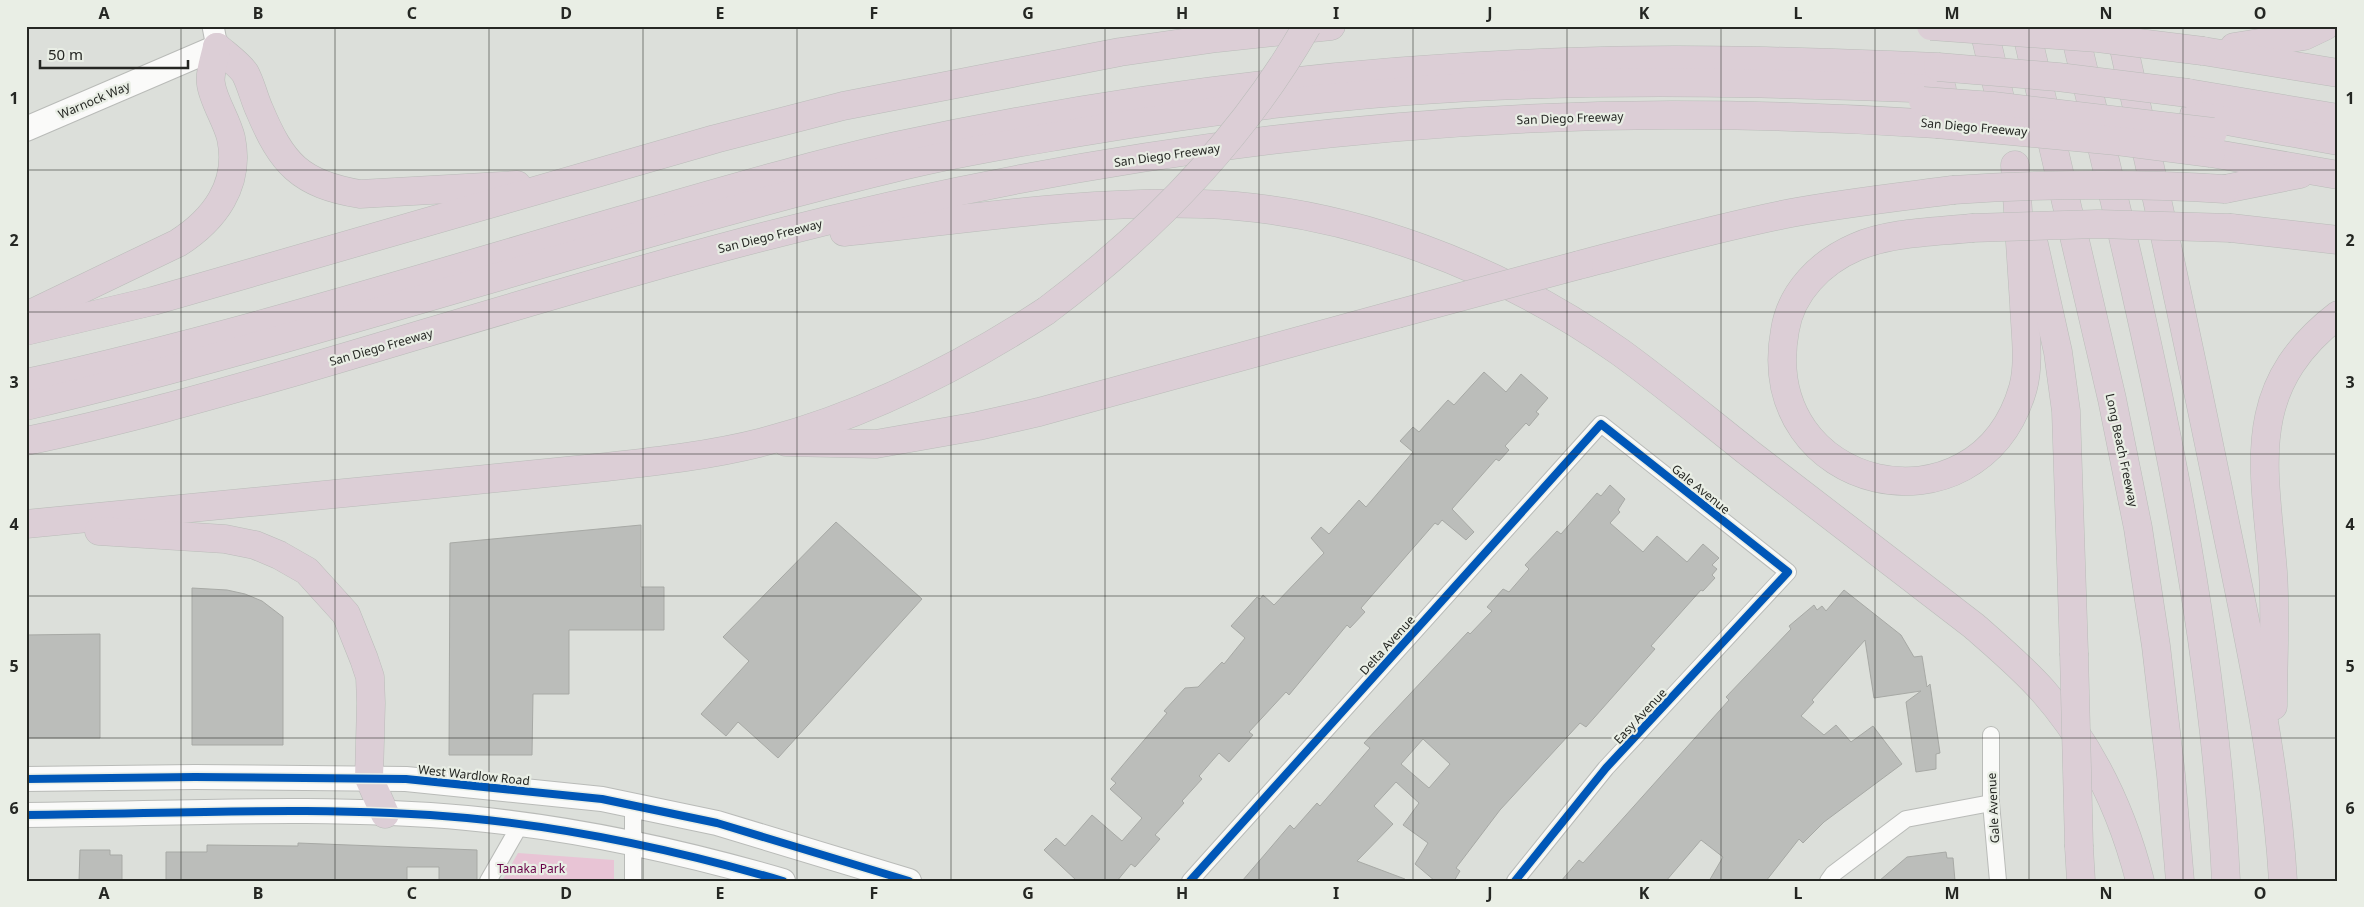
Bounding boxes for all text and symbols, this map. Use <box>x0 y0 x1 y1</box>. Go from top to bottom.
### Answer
text: A <box>98 2 110 24</box>
text: B <box>253 2 263 24</box>
text: C <box>407 2 417 24</box>
text: D <box>560 2 572 24</box>
text: E <box>716 2 725 24</box>
text: F <box>870 2 878 24</box>
text: G <box>1022 2 1034 24</box>
text: H <box>1176 2 1188 24</box>
text: I <box>1333 2 1339 24</box>
text: J <box>1485 2 1493 24</box>
text: K <box>1639 2 1650 24</box>
text: L <box>1794 2 1803 24</box>
text: M <box>1944 2 1960 24</box>
text: N <box>2099 2 2113 24</box>
text: O <box>2254 2 2266 24</box>
scale bar <box>40 38 188 70</box>
text: 50 m <box>48 44 83 64</box>
street label: Warnock Way <box>56 77 133 123</box>
text: 1 <box>9 87 19 109</box>
text: 1 <box>2345 87 2355 109</box>
street label: San Diego Freeway <box>1516 108 1625 128</box>
street label: San Diego Freeway <box>1920 114 2029 140</box>
street label: San Diego Freeway <box>1113 139 1222 171</box>
street label: San Diego Freeway <box>716 215 825 257</box>
text: 2 <box>9 229 19 251</box>
text: 2 <box>2345 229 2355 251</box>
street label: San Diego Freeway <box>327 324 436 370</box>
text: 3 <box>9 371 19 393</box>
text: 3 <box>2345 371 2355 393</box>
street label: Long Beach Freeway <box>2102 392 2143 509</box>
street label: Gale Avenue <box>1668 460 1734 518</box>
text: 4 <box>9 513 19 535</box>
text: 4 <box>2345 513 2355 535</box>
street label: Delta Avenue <box>1356 611 1419 679</box>
text: 5 <box>9 655 19 677</box>
text: 5 <box>2345 655 2355 677</box>
street label: Easy Avenue <box>1610 684 1670 748</box>
street label: West Wardlow Road <box>417 761 531 789</box>
street label: Gale Avenue <box>1983 772 2003 844</box>
text: 6 <box>9 797 19 819</box>
text: 6 <box>2345 797 2355 819</box>
park label: Tanaka Park <box>497 860 566 877</box>
text: A <box>98 882 110 904</box>
text: B <box>253 882 263 904</box>
text: C <box>407 882 417 904</box>
text: D <box>560 882 572 904</box>
text: E <box>716 882 725 904</box>
text: F <box>870 882 878 904</box>
text: G <box>1022 882 1034 904</box>
text: H <box>1176 882 1188 904</box>
text: I <box>1333 882 1339 904</box>
text: J <box>1485 882 1493 904</box>
text: K <box>1639 882 1650 904</box>
text: L <box>1794 882 1803 904</box>
text: M <box>1944 882 1960 904</box>
text: N <box>2099 882 2113 904</box>
text: O <box>2254 882 2266 904</box>

